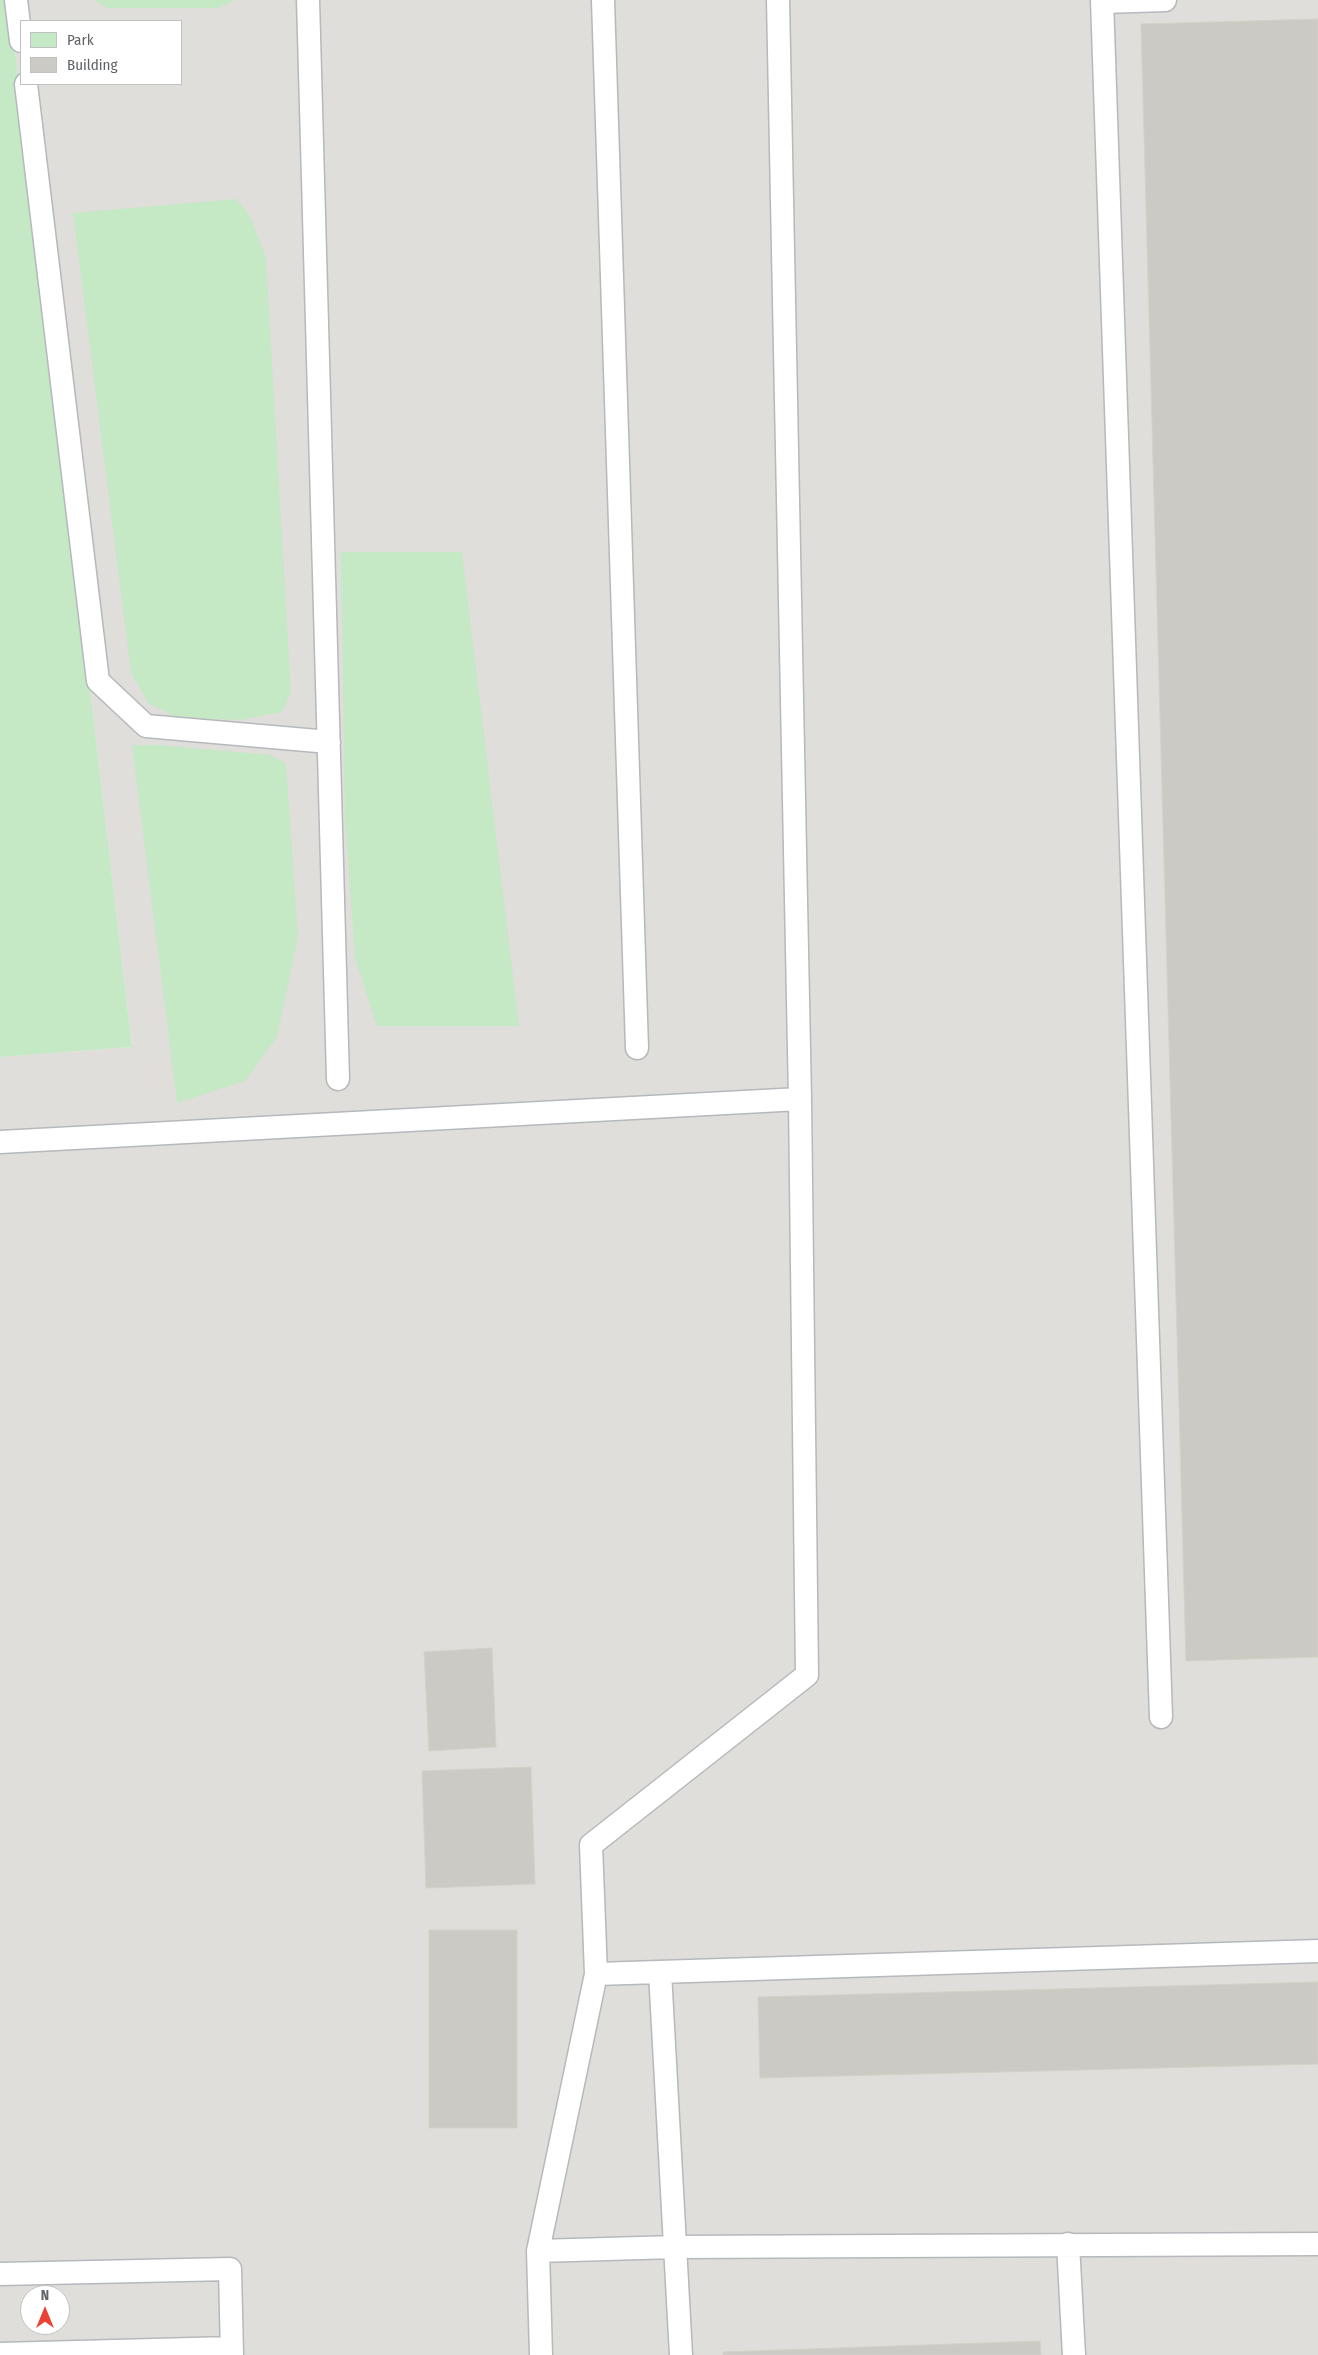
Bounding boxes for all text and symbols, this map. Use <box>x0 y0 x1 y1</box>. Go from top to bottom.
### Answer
legend <box>20 20 182 85</box>
text: Park <box>67 31 94 49</box>
text: Building <box>67 56 118 74</box>
north arrow <box>20 2285 70 2335</box>
text: N <box>41 2287 49 2304</box>

